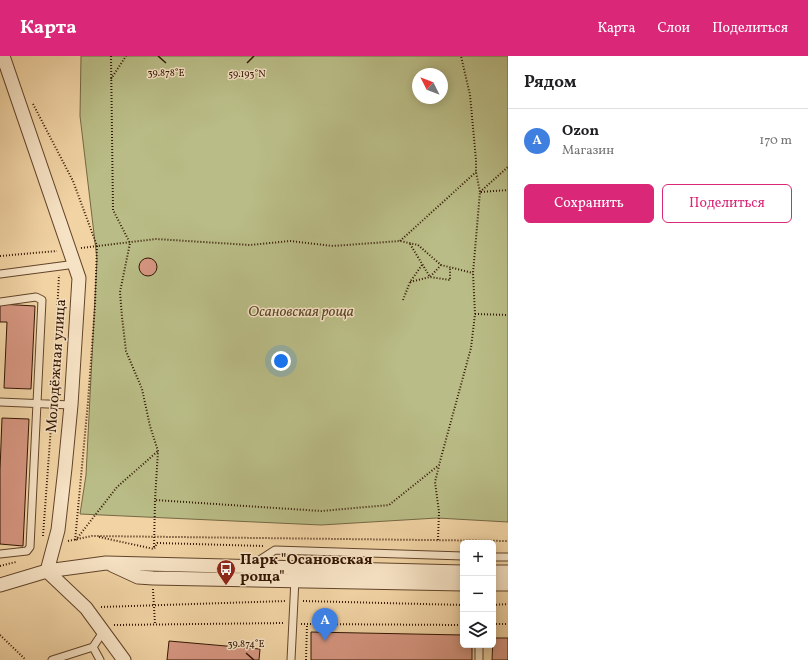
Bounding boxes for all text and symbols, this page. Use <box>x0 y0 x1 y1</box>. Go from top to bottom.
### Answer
text: Карта <box>20 15 77 41</box>
text: Карта <box>597 19 635 38</box>
text: Слои <box>657 19 690 38</box>
text: Поделиться <box>712 19 788 38</box>
text: 39.878°E <box>148 66 184 80</box>
text: 59.193°N <box>228 67 266 81</box>
north arrow <box>412 68 448 104</box>
text: Рядом <box>524 71 577 94</box>
text: Ozon <box>562 121 599 142</box>
text: A <box>532 132 542 150</box>
text: 170 m <box>759 132 792 150</box>
text: Магазин <box>562 142 614 160</box>
button: Сохранить <box>524 184 654 223</box>
button: Поделиться <box>662 184 792 223</box>
street label: Молодёжная улица <box>42 298 72 434</box>
park label: Осановская роща <box>248 302 354 323</box>
your location <box>271 351 291 371</box>
map controls <box>460 540 496 648</box>
button: + <box>460 540 496 576</box>
place label: Парк "Осановская роща" <box>240 550 373 588</box>
bus stop icon: Парк "Осановская роща" <box>215 558 237 586</box>
button: − <box>460 576 496 612</box>
pin: A <box>312 608 338 641</box>
button: layers <box>460 612 496 648</box>
text: 39.874°E <box>228 637 264 651</box>

